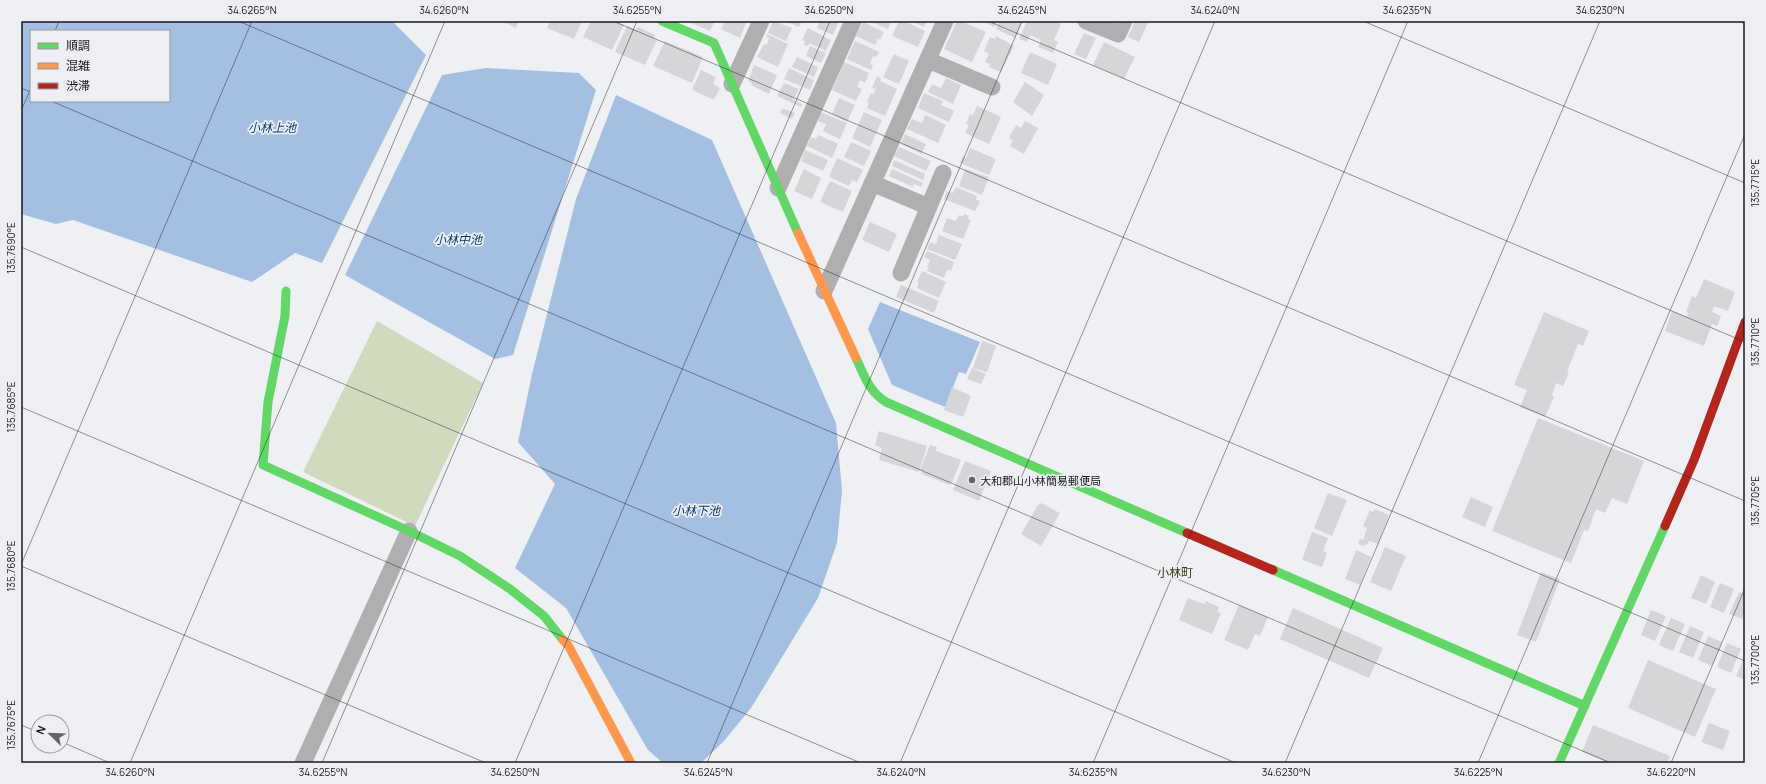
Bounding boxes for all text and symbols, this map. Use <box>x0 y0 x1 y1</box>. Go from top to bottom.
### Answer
text: 34.6265°N <box>228 3 277 17</box>
text: 34.6260°N <box>419 3 469 17</box>
text: 34.6255°N <box>613 3 661 17</box>
text: 34.6250°N <box>805 3 854 17</box>
text: 34.6245°N <box>998 3 1046 17</box>
text: 34.6240°N <box>1191 3 1240 17</box>
text: 34.6235°N <box>1383 3 1431 17</box>
text: 34.6230°N <box>1576 3 1624 17</box>
legend <box>30 30 170 102</box>
text: 順調 <box>66 37 90 54</box>
text: 混雑 <box>66 57 90 74</box>
text: 渋滞 <box>66 77 90 94</box>
water label: 小林上池 <box>248 119 297 136</box>
text: 135.7715°E <box>1748 159 1762 207</box>
text: 135.7690°E <box>4 222 18 274</box>
water label: 小林中池 <box>434 231 483 248</box>
text: 135.7710°E <box>1748 318 1762 366</box>
text: 135.7685°E <box>4 381 18 432</box>
place label: 大和郡山小林簡易郵便局 <box>980 473 1101 488</box>
marker: 大和郡山小林簡易郵便局 <box>967 475 977 485</box>
text: 135.7705°E <box>1748 476 1762 526</box>
water label: 小林下池 <box>672 502 721 519</box>
text: 135.7680°E <box>4 540 18 592</box>
district label: 小林町 <box>1157 564 1193 581</box>
text: 135.7700°E <box>1748 634 1762 685</box>
text: 135.7675°E <box>4 700 18 750</box>
north arrow <box>30 714 70 754</box>
text: N <box>32 723 49 736</box>
text: 34.6260°N <box>105 765 155 779</box>
text: 34.6255°N <box>299 765 347 779</box>
text: 34.6250°N <box>491 765 540 779</box>
text: 34.6245°N <box>684 765 732 779</box>
text: 34.6240°N <box>877 765 926 779</box>
text: 34.6235°N <box>1069 765 1117 779</box>
text: 34.6230°N <box>1262 765 1310 779</box>
text: 34.6225°N <box>1454 765 1502 779</box>
text: 34.6220°N <box>1647 765 1696 779</box>

